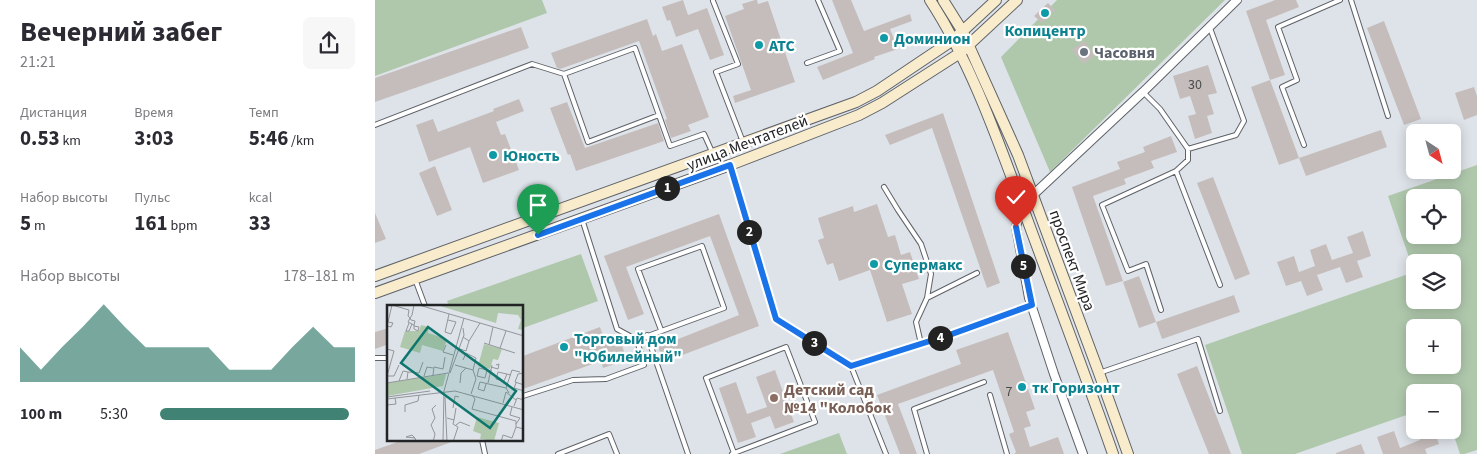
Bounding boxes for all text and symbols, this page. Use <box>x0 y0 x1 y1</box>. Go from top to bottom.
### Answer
marker: Копицентр <box>1039 7 1051 19</box>
text: Вечерний забег <box>20 12 222 52</box>
button: share <box>303 17 355 69</box>
place label: Копицентр <box>1004 20 1086 42</box>
place label: Доминион <box>894 28 971 50</box>
marker: Доминион <box>878 32 890 44</box>
place label: АТС <box>768 35 795 57</box>
marker: АТС <box>753 39 765 51</box>
place label: Часовня <box>1094 42 1155 64</box>
marker: Часовня <box>1078 46 1090 58</box>
text: 21:21 <box>20 51 56 73</box>
house number: 30 <box>1188 75 1202 95</box>
text: Дистанция <box>20 103 87 123</box>
text: Время <box>134 103 173 123</box>
text: Темп <box>249 103 279 123</box>
street label: улица Мечтателей <box>684 110 811 176</box>
text: 0.53 <box>20 123 60 153</box>
text: 3:03 <box>134 123 174 153</box>
text: 5:46 <box>249 123 288 153</box>
north arrow <box>1406 124 1461 179</box>
map controls <box>1406 124 1461 439</box>
text: km <box>60 131 81 151</box>
text: /km <box>288 131 314 151</box>
place label: Юность <box>503 145 560 167</box>
marker: Юность <box>487 149 499 161</box>
pin: 1 <box>655 176 679 200</box>
pin <box>995 176 1037 227</box>
text: 1 <box>664 178 671 198</box>
icon: check <box>1002 183 1030 211</box>
pin <box>517 184 559 235</box>
text: Набор высоты <box>20 188 108 208</box>
text: Пульс <box>134 188 171 208</box>
text: kcal <box>249 188 272 208</box>
button: locate <box>1406 189 1461 244</box>
icon: arrive <box>524 191 552 219</box>
street label: проспект Мира <box>1044 207 1101 314</box>
text: 5 <box>20 208 31 238</box>
text: 161 <box>134 208 168 238</box>
text: 33 <box>249 208 271 238</box>
text: m <box>31 216 46 236</box>
text: bpm <box>168 216 198 236</box>
pin: 2 <box>737 220 761 244</box>
text: 2 <box>746 222 753 242</box>
place label: Супермакс <box>884 254 963 276</box>
pin: 5 <box>1011 254 1035 278</box>
button: layers <box>1406 254 1461 309</box>
text: 5 <box>1020 256 1027 276</box>
marker: Супермакс <box>868 258 880 270</box>
text: Набор высоты <box>20 265 120 287</box>
text: 178–181 m <box>283 265 355 287</box>
inset map <box>387 305 524 442</box>
button: + <box>1406 319 1461 374</box>
pin: 4 <box>927 326 953 350</box>
place label: Торговый дом "Юбилейный" <box>574 328 682 368</box>
text: 4 <box>937 328 944 348</box>
pin: 3 <box>801 330 827 356</box>
text: 3 <box>811 333 818 353</box>
marker: Торговый дом "Юбилейный" <box>558 341 570 353</box>
place label: тк Горизонт <box>1032 377 1120 399</box>
place label: Детский сад №14 "Колобок <box>784 379 892 419</box>
marker: тк Горизонт <box>1016 381 1028 393</box>
house number: 7 <box>1006 382 1013 402</box>
button: − <box>1406 384 1461 439</box>
marker: Детский сад №14 "Колобок <box>768 392 780 404</box>
text: 100 m <box>20 403 62 425</box>
text: 5:30 <box>100 403 128 425</box>

